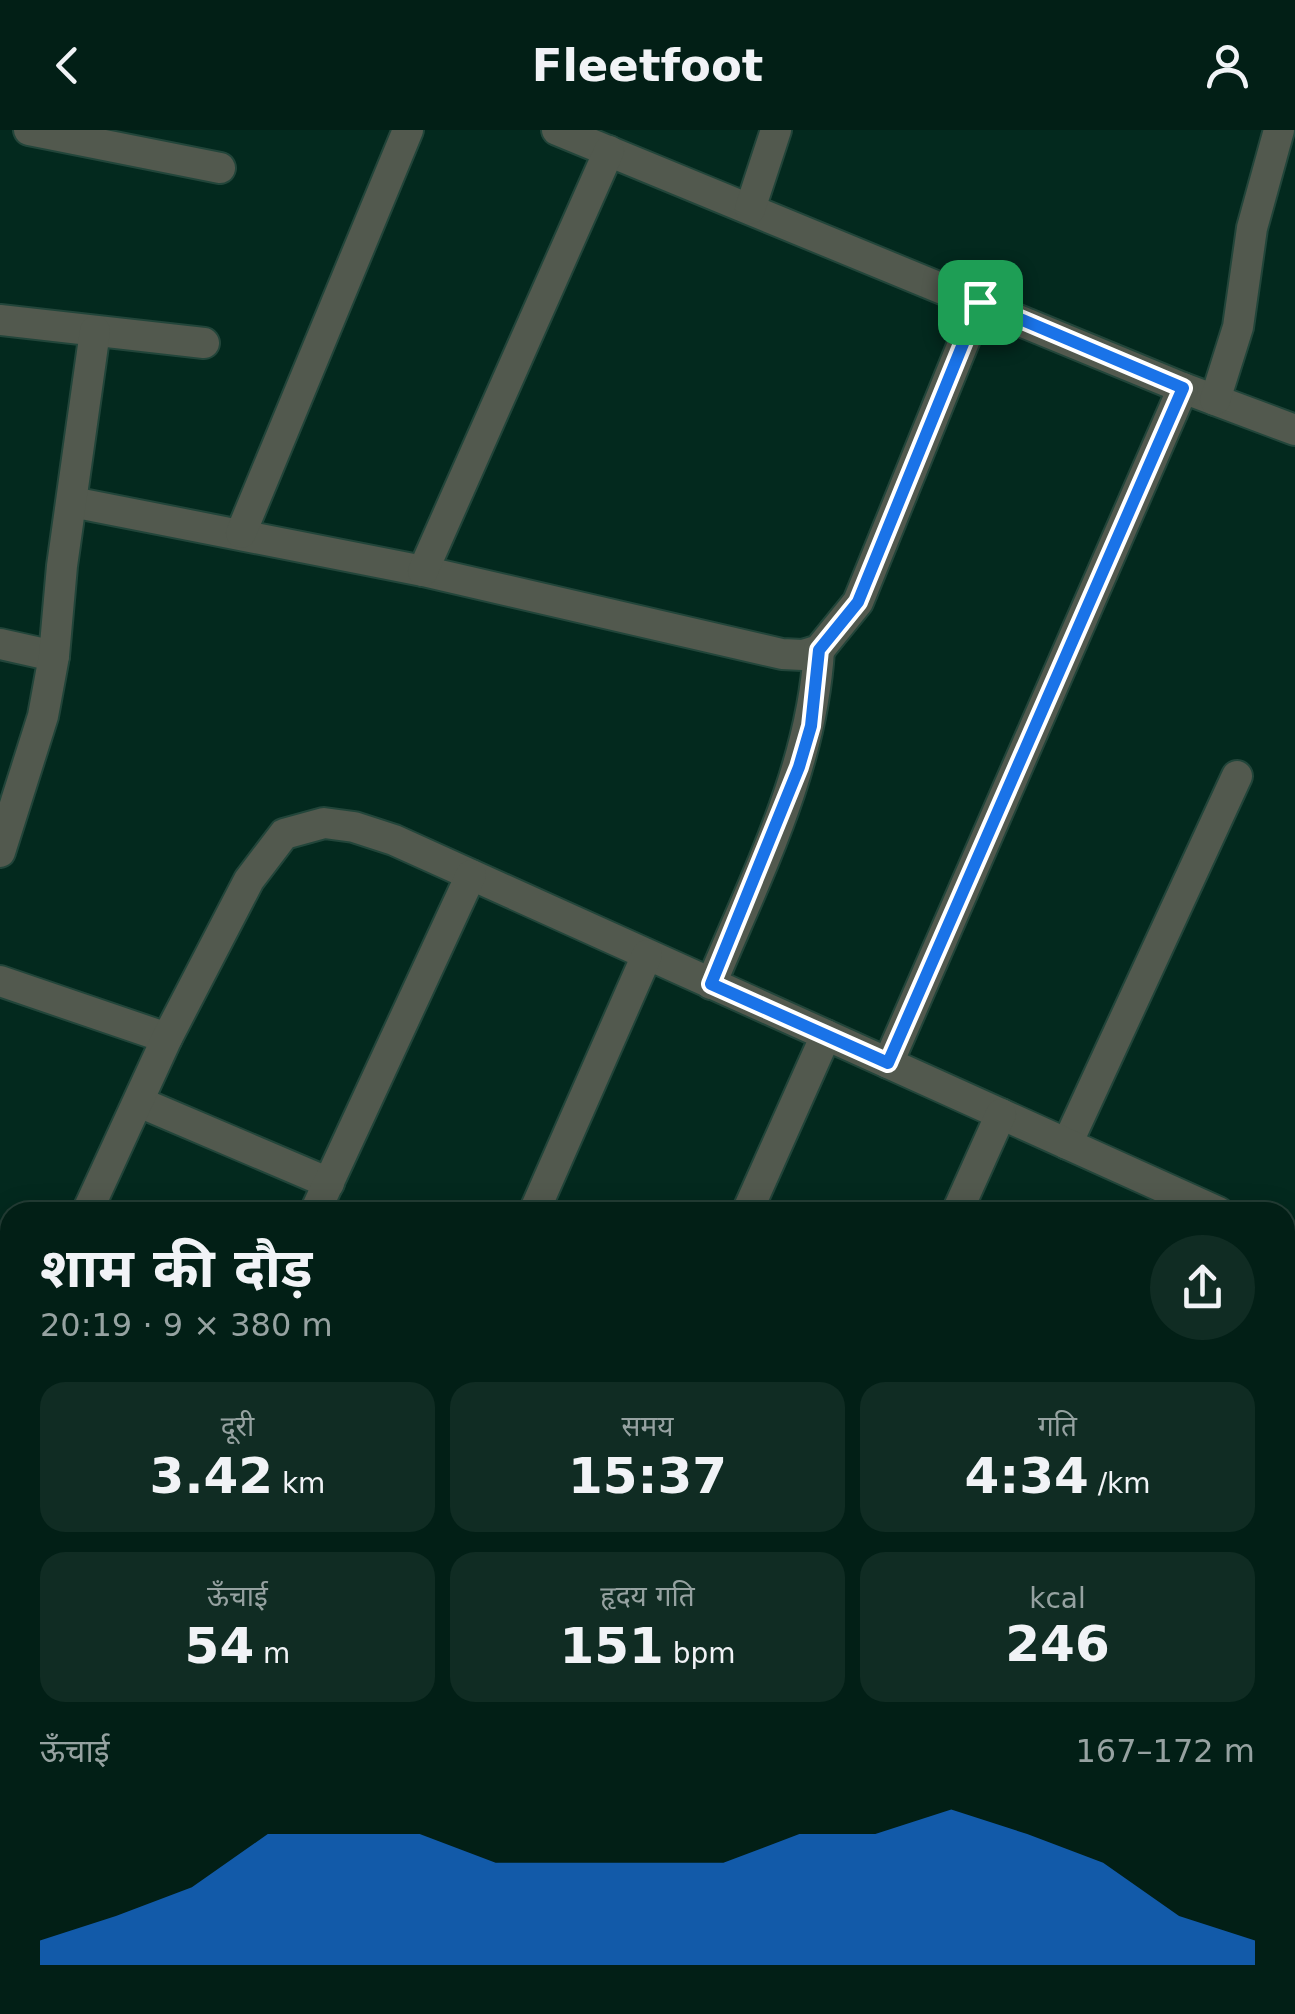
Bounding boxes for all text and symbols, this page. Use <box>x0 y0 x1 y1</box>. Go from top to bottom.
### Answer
icon: back <box>40 38 95 93</box>
icon: person <box>1200 38 1255 93</box>
text: Fleetfoot <box>532 39 763 92</box>
pin <box>938 260 1023 345</box>
icon: arrive <box>953 275 1008 330</box>
button: share <box>1150 1235 1255 1340</box>
text: शाम की दौड़ <box>40 1236 312 1300</box>
text: 20:19 · 9 × 380 m <box>40 1306 333 1344</box>
text: दूरी <box>221 1410 254 1443</box>
text: समय <box>622 1410 673 1443</box>
text: गति <box>1038 1410 1077 1443</box>
text: 3.42 <box>150 1447 273 1505</box>
text: 15:37 <box>568 1447 727 1505</box>
text: 4:34 <box>964 1447 1089 1505</box>
text: km <box>273 1467 325 1500</box>
text: /km <box>1089 1467 1151 1500</box>
text: ऊँचाई <box>207 1580 268 1613</box>
text: हृदय गति <box>600 1580 695 1613</box>
text: kcal <box>1029 1582 1086 1615</box>
text: 246 <box>1005 1615 1110 1673</box>
text: 54 <box>185 1617 254 1675</box>
text: 151 <box>559 1617 664 1675</box>
text: m <box>254 1637 290 1670</box>
text: bpm <box>664 1637 736 1670</box>
text: ऊँचाई <box>40 1732 109 1770</box>
text: 167–172 m <box>1076 1732 1255 1770</box>

